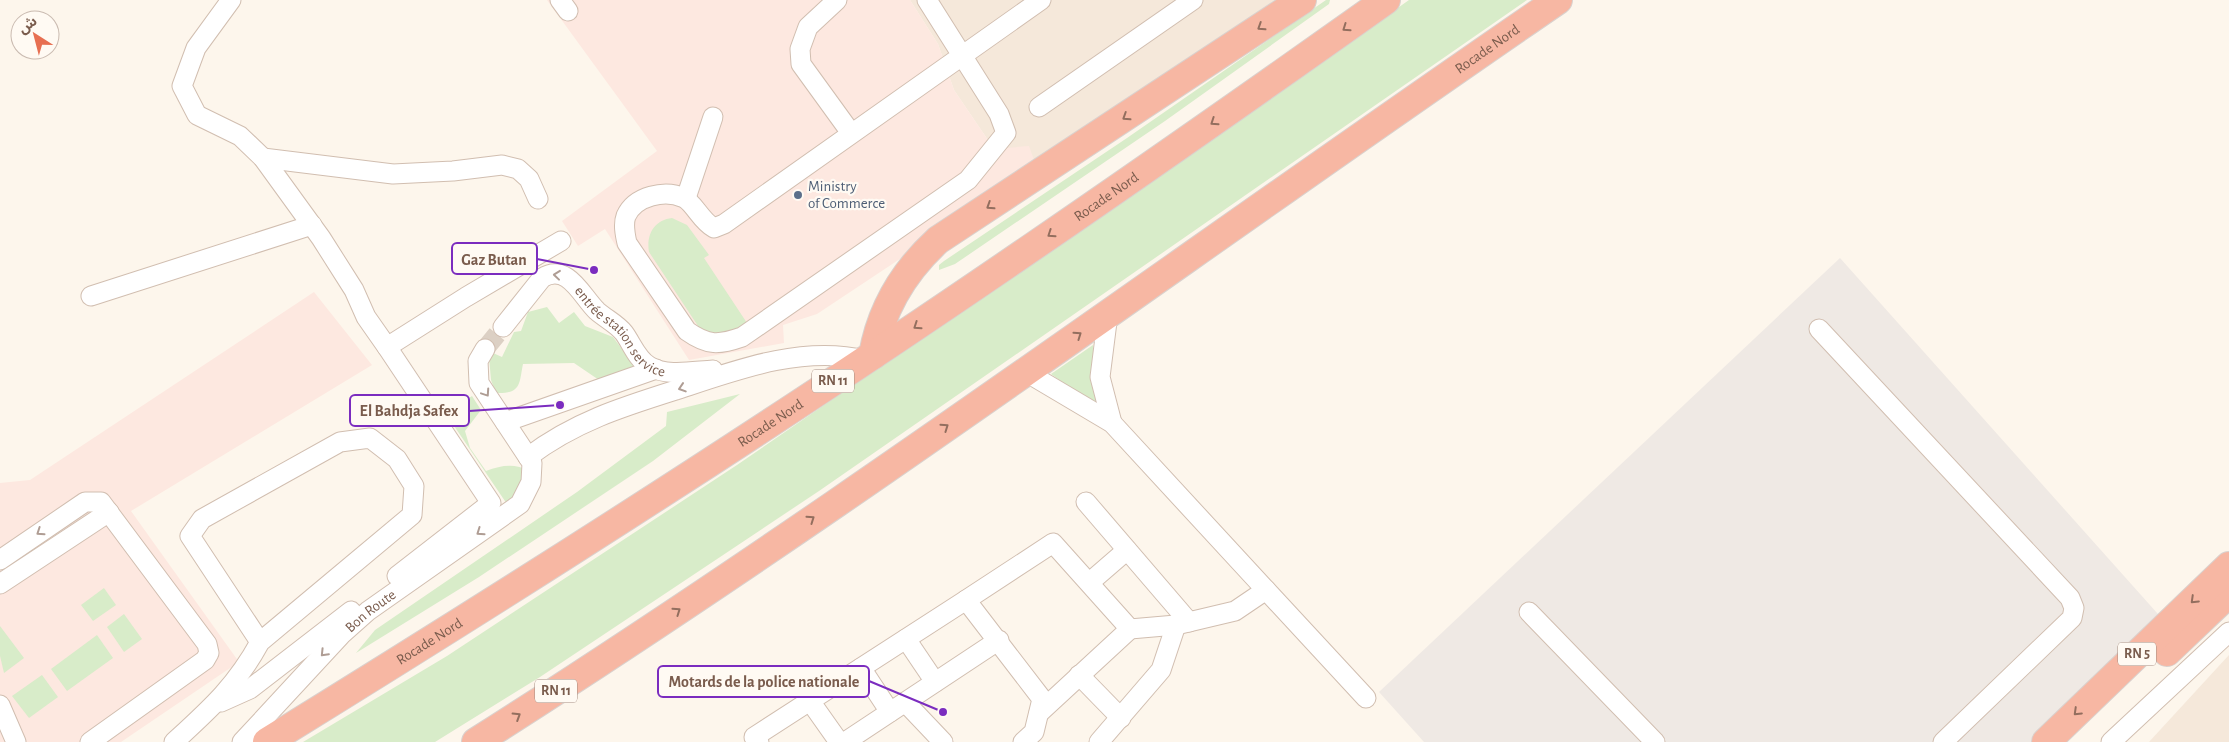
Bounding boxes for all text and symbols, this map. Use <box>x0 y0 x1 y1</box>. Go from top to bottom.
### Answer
north arrow <box>10 10 60 60</box>
text: ش <box>16 14 40 37</box>
one-way arrow <box>1257 21 1267 30</box>
street label: Rocade Nord <box>1452 21 1522 76</box>
one-way arrow <box>1342 22 1352 31</box>
one-way arrow <box>1122 110 1131 120</box>
one-way arrow <box>1210 116 1219 125</box>
street label: Rocade Nord <box>1071 169 1141 224</box>
place label: Ministry of Commerce <box>808 179 885 211</box>
marker: Ministry of Commerce <box>792 189 804 201</box>
one-way arrow <box>986 200 996 209</box>
one-way arrow <box>1047 228 1057 237</box>
callout: Gaz Butan <box>452 243 537 274</box>
text: Gaz Butan <box>461 252 527 268</box>
one-way arrow <box>553 270 561 281</box>
street label: entrée station service <box>572 283 667 379</box>
one-way arrow <box>913 320 922 329</box>
one-way arrow <box>1072 332 1082 341</box>
road number: RN 11 <box>812 370 854 392</box>
one-way arrow <box>678 382 686 392</box>
one-way arrow <box>480 388 489 397</box>
callout: El Bahdja Safex <box>350 395 469 426</box>
street label: Rocade Nord <box>735 396 806 450</box>
text: El Bahdja Safex <box>360 403 459 420</box>
one-way arrow <box>939 424 949 433</box>
one-way arrow <box>805 516 815 525</box>
one-way arrow <box>36 526 46 535</box>
one-way arrow <box>476 526 486 535</box>
street label: Bon Route <box>342 586 399 635</box>
one-way arrow <box>2191 594 2200 603</box>
one-way arrow <box>671 608 681 617</box>
street label: Rocade Nord <box>394 615 465 667</box>
road number: RN 5 <box>2118 642 2156 666</box>
one-way arrow <box>321 647 330 656</box>
callout: Motards de la police nationale <box>658 666 869 697</box>
text: Motards de la police nationale <box>669 674 860 690</box>
road number: RN 11 <box>535 679 577 702</box>
one-way arrow <box>2073 706 2082 715</box>
one-way arrow <box>511 713 521 722</box>

